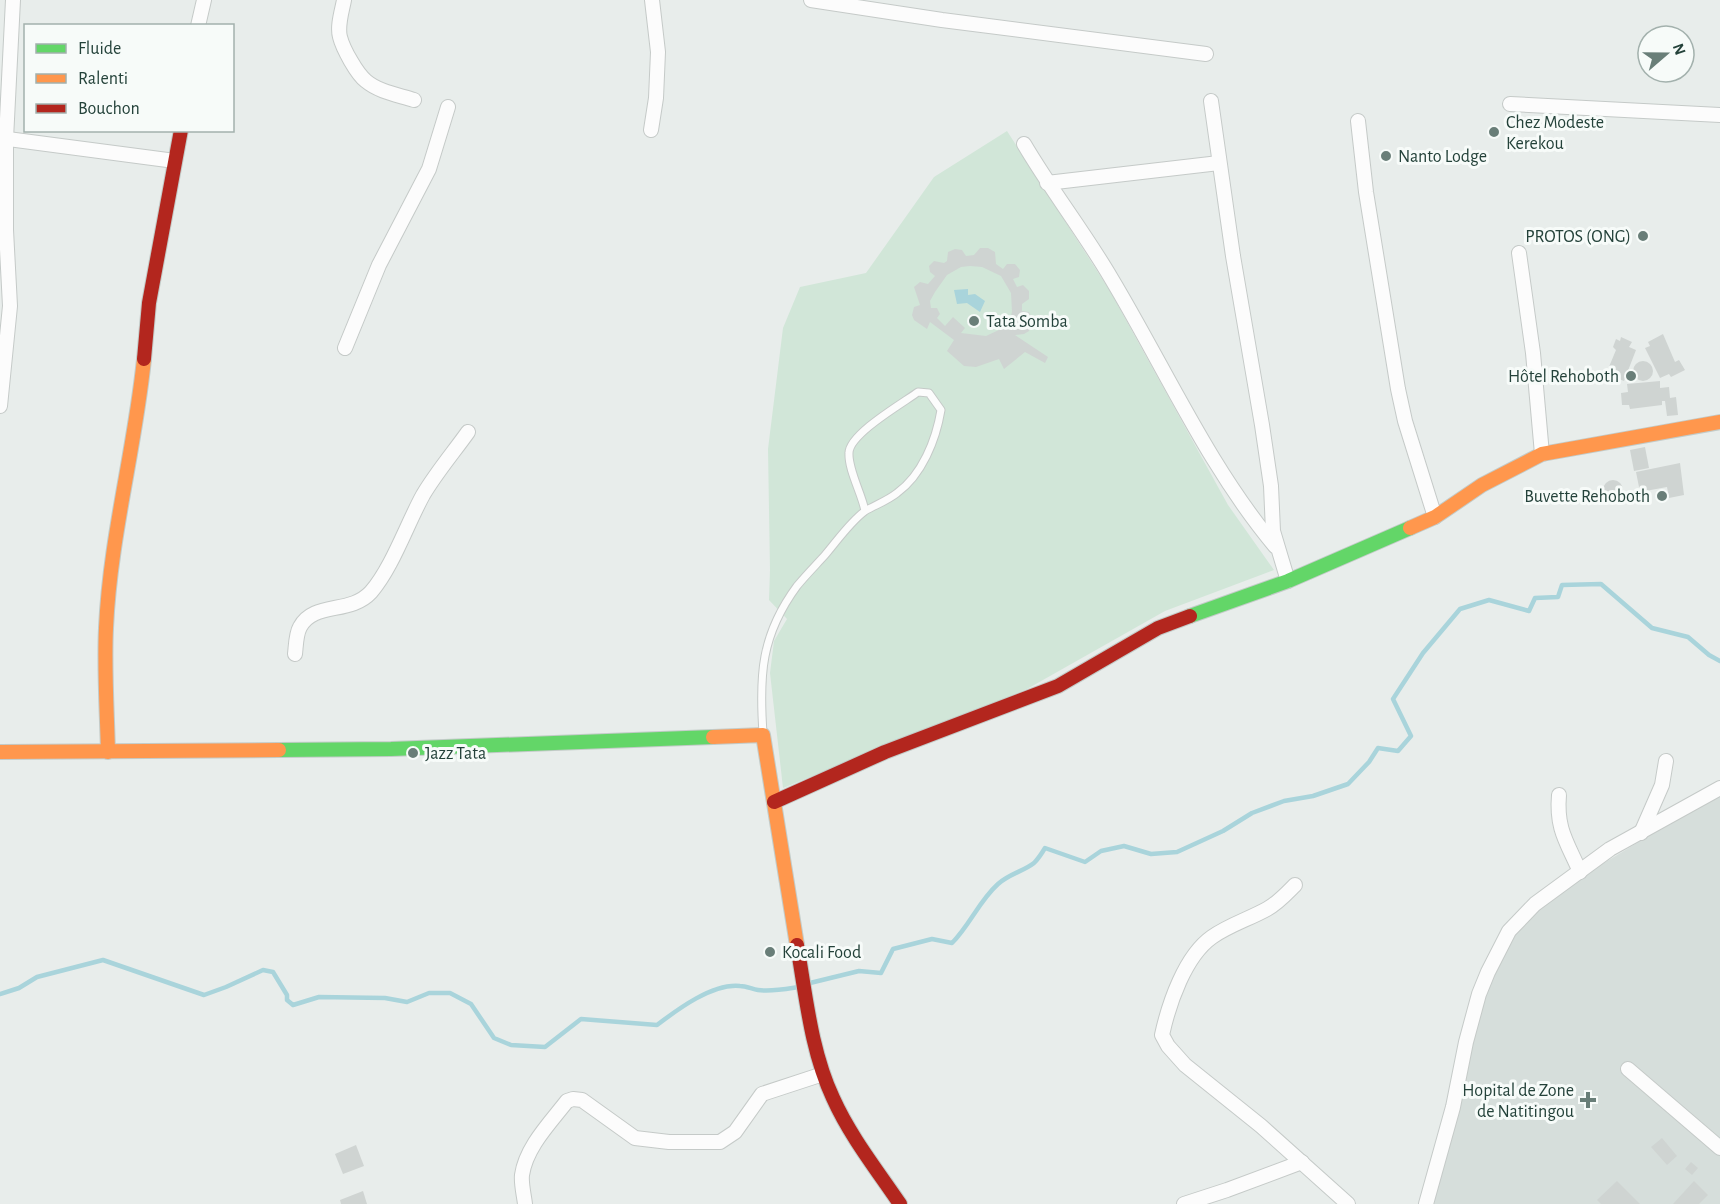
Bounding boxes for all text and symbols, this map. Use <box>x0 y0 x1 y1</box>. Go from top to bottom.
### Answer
legend <box>24 24 234 132</box>
north arrow <box>1636 24 1696 84</box>
text: Fluide <box>78 40 121 58</box>
text: N <box>1670 41 1689 57</box>
text: Ralenti <box>78 70 128 88</box>
text: Bouchon <box>78 100 140 118</box>
place label: Chez Modeste Kerekou <box>1506 114 1604 153</box>
marker: Chez Modeste Kerekou <box>1487 125 1501 139</box>
place label: Nanto Lodge <box>1398 148 1487 166</box>
marker: Nanto Lodge <box>1379 149 1393 163</box>
place label: PROTOS (ONG) <box>1525 228 1631 246</box>
marker: PROTOS (ONG) <box>1636 229 1650 243</box>
place label: Tata Somba <box>986 313 1068 331</box>
marker: Tata Somba <box>967 314 981 328</box>
place label: Hôtel Rehoboth <box>1508 368 1619 386</box>
marker: Hôtel Rehoboth <box>1624 369 1638 383</box>
place label: Buvette Rehoboth <box>1524 488 1650 506</box>
marker: Buvette Rehoboth <box>1655 489 1669 503</box>
place label: Jazz Tata <box>425 745 486 763</box>
marker: Jazz Tata <box>406 746 420 760</box>
place label: Kocali Food <box>782 944 861 962</box>
marker: Kocali Food <box>763 945 777 959</box>
place label: Hopital de Zone de Natitingou <box>1462 1082 1574 1121</box>
marker: Hopital de Zone de Natitingou <box>1579 1091 1597 1109</box>

